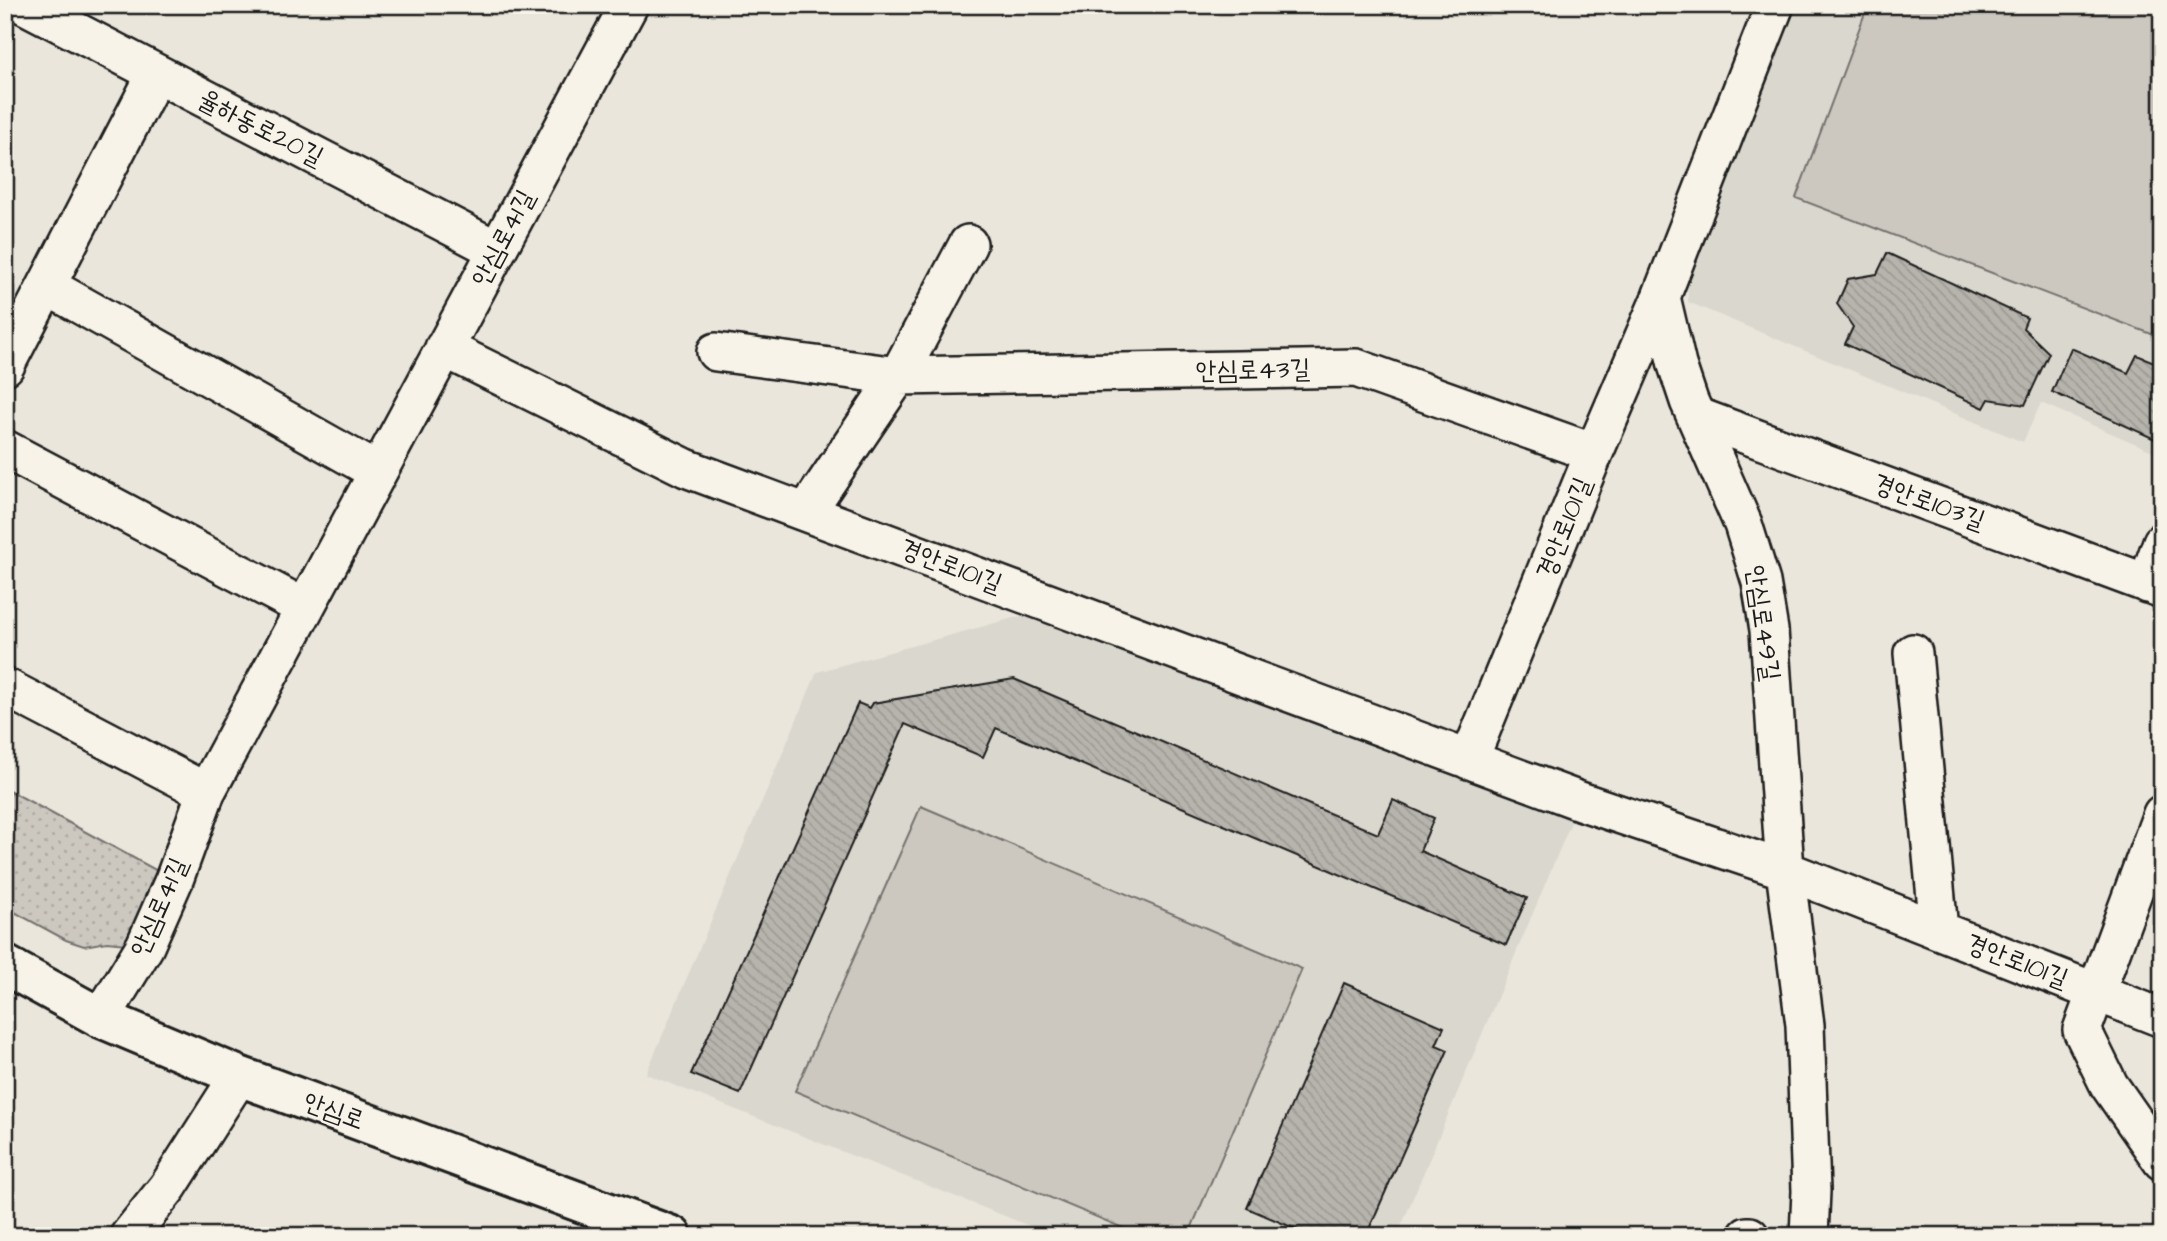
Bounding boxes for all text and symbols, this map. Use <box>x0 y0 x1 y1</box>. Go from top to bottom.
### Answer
street label: 율하동로20길 <box>192 81 330 175</box>
street label: 안심로41길 <box>463 183 544 293</box>
street label: 안심로43길 <box>1195 351 1311 389</box>
street label: 경안로103길 <box>1868 465 1990 539</box>
street label: 경안로101길 <box>1527 472 1601 584</box>
street label: 경안로101길 <box>895 530 1007 602</box>
street label: 안심로49길 <box>1737 563 1789 683</box>
street label: 안심로41길 <box>121 852 197 962</box>
street label: 경안로101길 <box>1961 925 2073 997</box>
street label: 안심로 <box>298 1083 370 1139</box>

